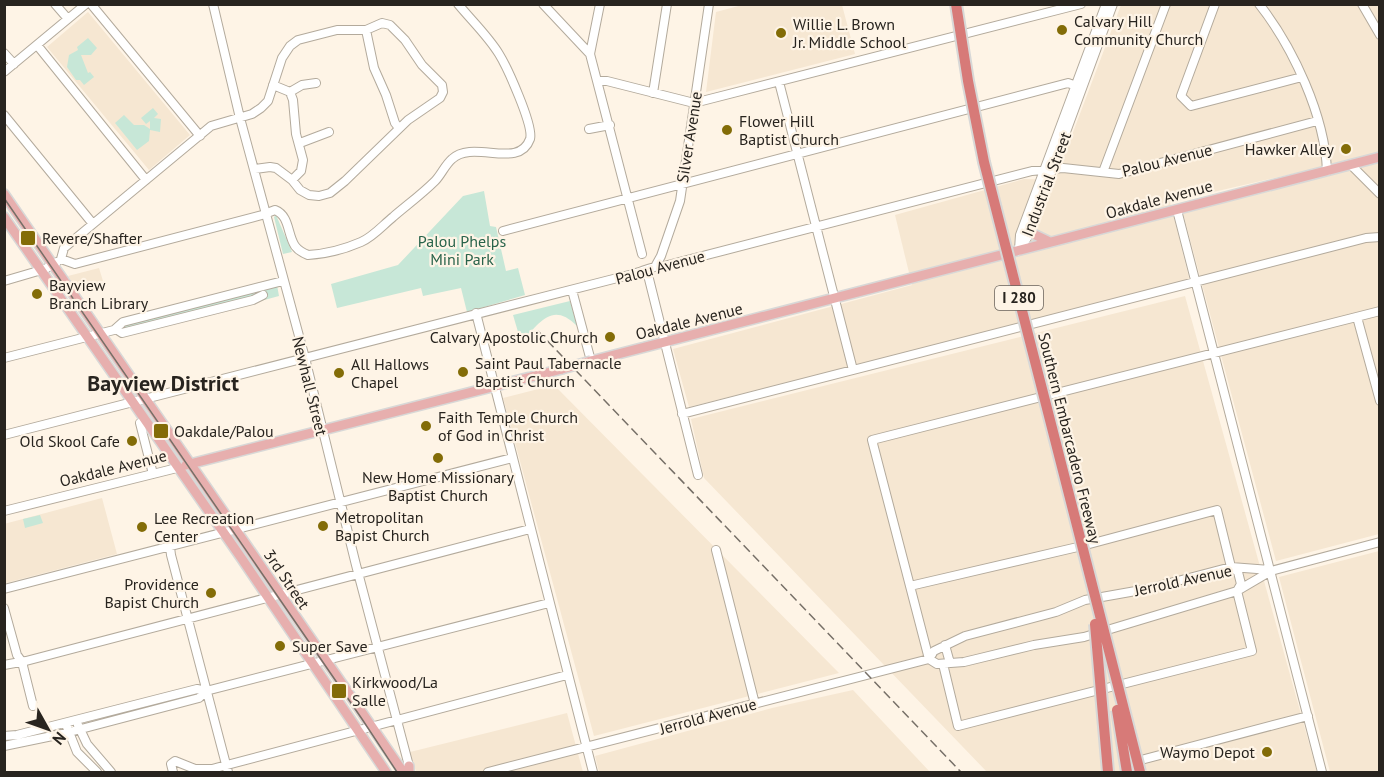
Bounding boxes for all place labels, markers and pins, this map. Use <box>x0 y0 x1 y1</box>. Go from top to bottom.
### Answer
place label: Calvary Hill Community Church <box>1074 11 1203 49</box>
place label: Willie L. Brown Jr. Middle School <box>792 14 906 52</box>
marker: Calvary Hill Community Church <box>1055 23 1069 37</box>
marker: Willie L. Brown Jr. Middle School <box>774 26 788 40</box>
place label: Flower Hill Baptist Church <box>739 111 839 149</box>
marker: Flower Hill Baptist Church <box>720 123 734 137</box>
place label: Hawker Alley <box>1245 139 1335 159</box>
marker: Hawker Alley <box>1339 142 1353 156</box>
place label: Revere/Shafter <box>42 228 143 248</box>
marker: Revere/Shafter <box>19 229 37 247</box>
place label: Bayview Branch Library <box>49 275 149 313</box>
marker: Bayview Branch Library <box>30 287 44 301</box>
place label: Calvary Apostolic Church <box>430 327 598 347</box>
marker: Calvary Apostolic Church <box>603 330 617 344</box>
place label: Saint Paul Tabernacle Baptist Church <box>475 353 622 391</box>
place label: All Hallows Chapel <box>351 354 429 392</box>
marker: Saint Paul Tabernacle Baptist Church <box>456 365 470 379</box>
marker: All Hallows Chapel <box>332 366 346 380</box>
place label: Faith Temple Church of God in Christ <box>438 407 578 445</box>
marker: Faith Temple Church of God in Christ <box>419 419 433 433</box>
place label: Oakdale/Palou <box>174 421 274 441</box>
marker: Oakdale/Palou <box>152 422 170 440</box>
place label: Old Skool Cafe <box>20 431 120 451</box>
marker: Old Skool Cafe <box>125 434 139 448</box>
marker: New Home Missionary Baptist Church <box>431 451 445 465</box>
place label: New Home Missionary Baptist Church <box>362 467 515 505</box>
place label: Metropolitan Bapist Church <box>335 507 430 545</box>
place label: Lee Recreation Center <box>154 508 254 546</box>
marker: Metropolitan Bapist Church <box>316 519 330 533</box>
marker: Lee Recreation Center <box>135 520 149 534</box>
place label: Providence Bapist Church <box>104 574 199 612</box>
marker: Providence Bapist Church <box>204 586 218 600</box>
place label: Super Save <box>292 636 368 656</box>
marker: Super Save <box>273 639 287 653</box>
place label: Kirkwood/La Salle <box>352 672 438 710</box>
marker: Kirkwood/La Salle <box>330 682 348 700</box>
place label: Waymo Depot <box>1160 742 1256 762</box>
marker: Waymo Depot <box>1260 745 1274 759</box>

